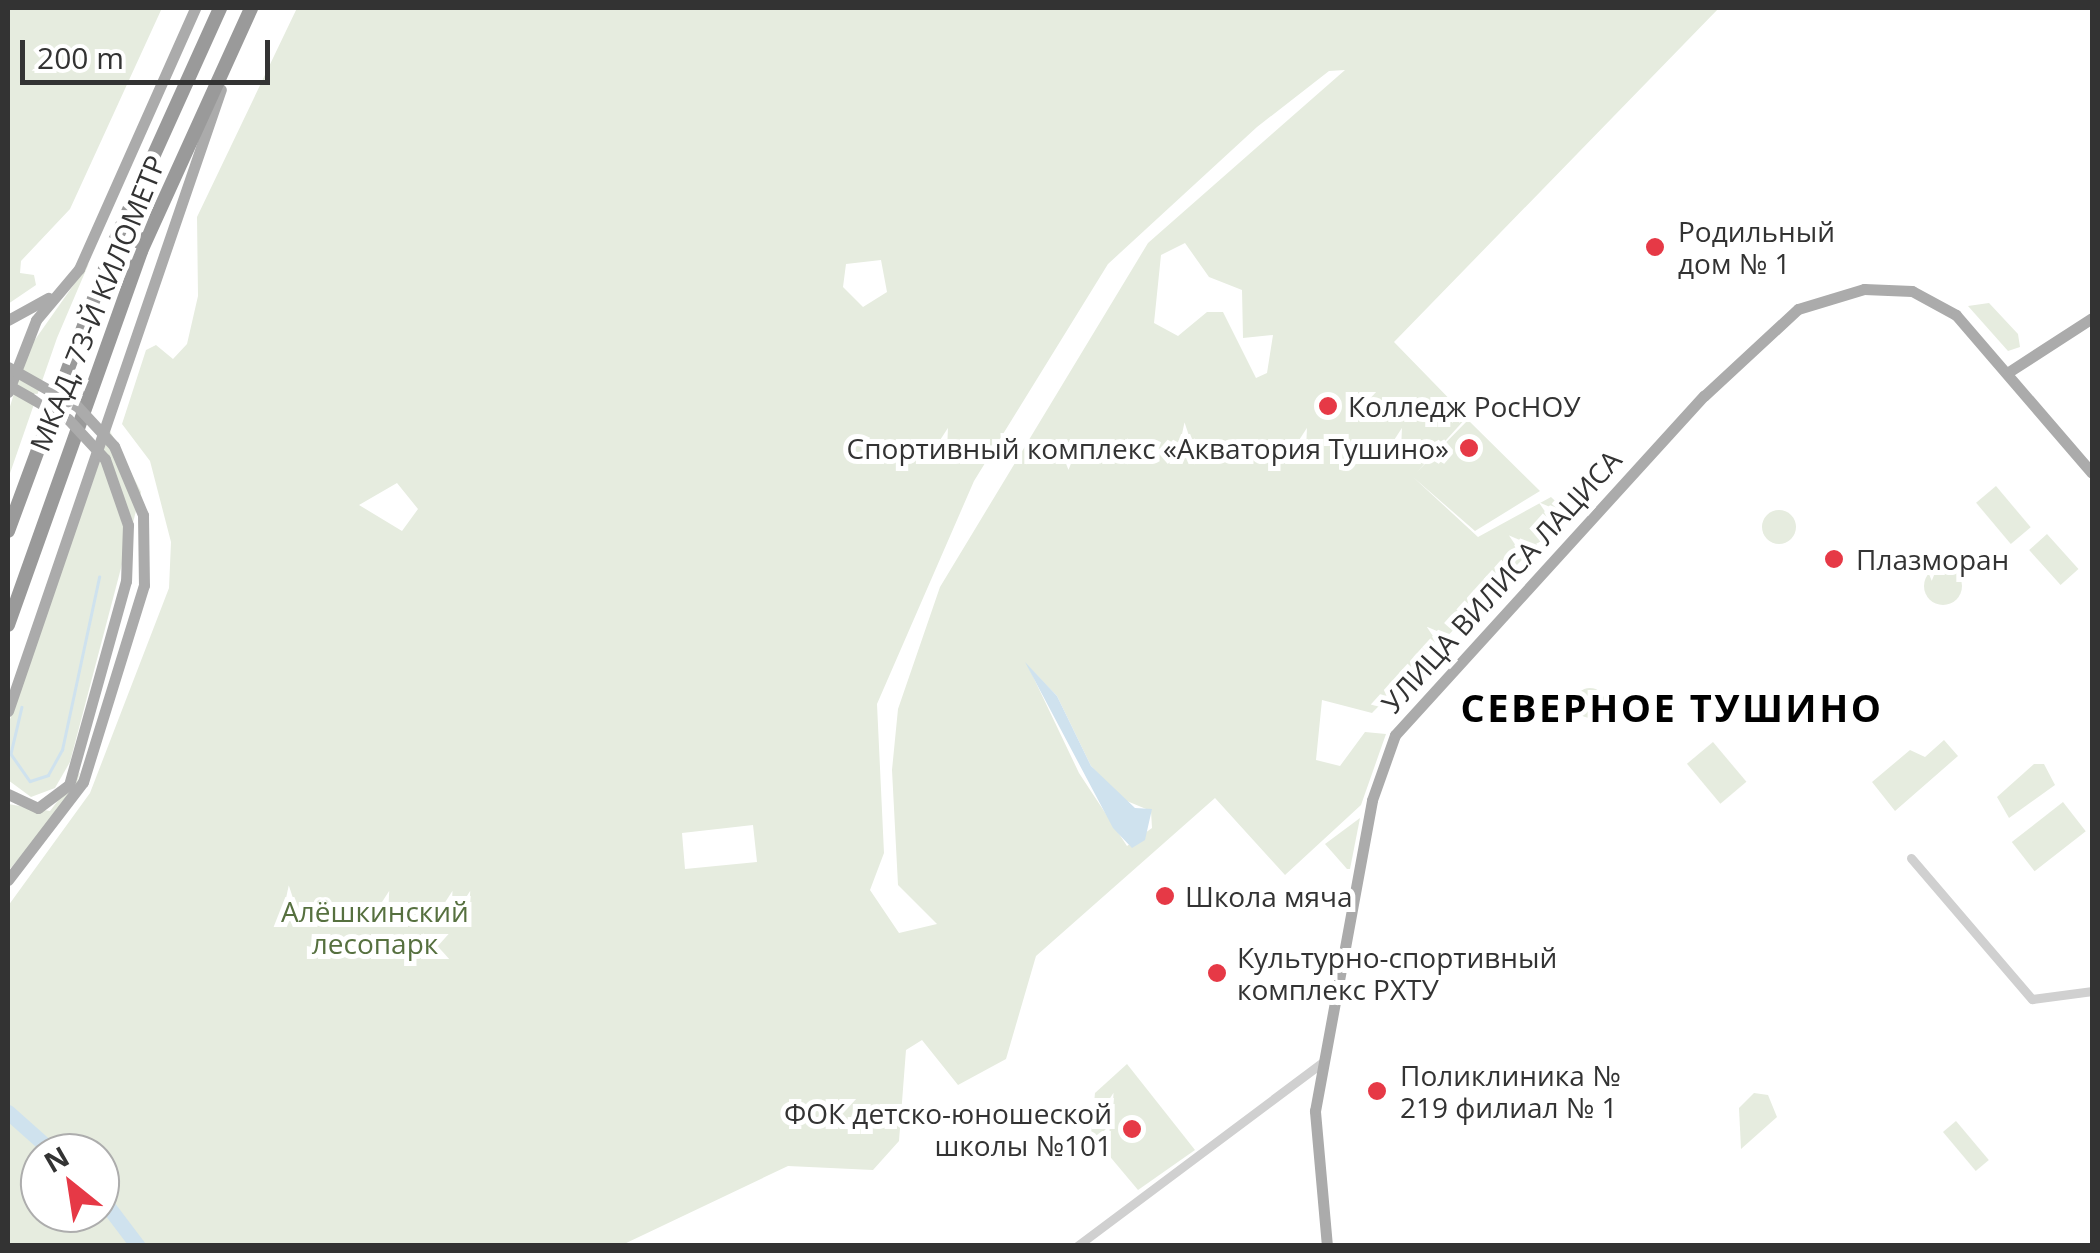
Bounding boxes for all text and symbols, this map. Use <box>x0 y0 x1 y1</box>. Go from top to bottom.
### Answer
scale bar <box>25 20 275 82</box>
text: 200 m <box>37 37 124 78</box>
street label: МКАД, 73-Й КИЛОМЕТР <box>22 150 172 456</box>
place label: Родильный дом № 1 <box>1678 214 1835 280</box>
marker: Родильный дом № 1 <box>1642 234 1668 260</box>
place label: Колледж РосНОУ <box>1348 389 1580 423</box>
marker: Колледж РосНОУ <box>1317 395 1339 417</box>
place label: Спортивный комплекс «Акватория Тушино» <box>847 431 1449 465</box>
marker: Спортивный комплекс «Акватория Тушино» <box>1458 437 1480 459</box>
street label: УЛИЦА ВИЛИСА ЛАЦИСА <box>1374 443 1628 719</box>
place label: Плазморан <box>1856 542 2009 576</box>
marker: Плазморан <box>1821 546 1847 572</box>
district label: СЕВЕРНОЕ ТУШИНО <box>1461 685 1883 731</box>
place label: Школа мяча <box>1185 879 1353 913</box>
marker: Школа мяча <box>1154 885 1176 907</box>
park label: Алёшкинский лесопарк <box>281 894 469 960</box>
place label: Культурно-спортивный комплекс РХТУ <box>1237 940 1557 1006</box>
marker: Культурно-спортивный комплекс РХТУ <box>1206 962 1228 984</box>
place label: Поликлиника № 219 филиал № 1 <box>1400 1058 1621 1124</box>
marker: Поликлиника № 219 филиал № 1 <box>1364 1078 1390 1104</box>
place label: ФОК детско-юношеской школы №101 <box>784 1096 1112 1162</box>
marker: ФОК детско-юношеской школы №101 <box>1121 1118 1143 1140</box>
north arrow <box>20 1133 120 1233</box>
text: N <box>37 1137 75 1181</box>

